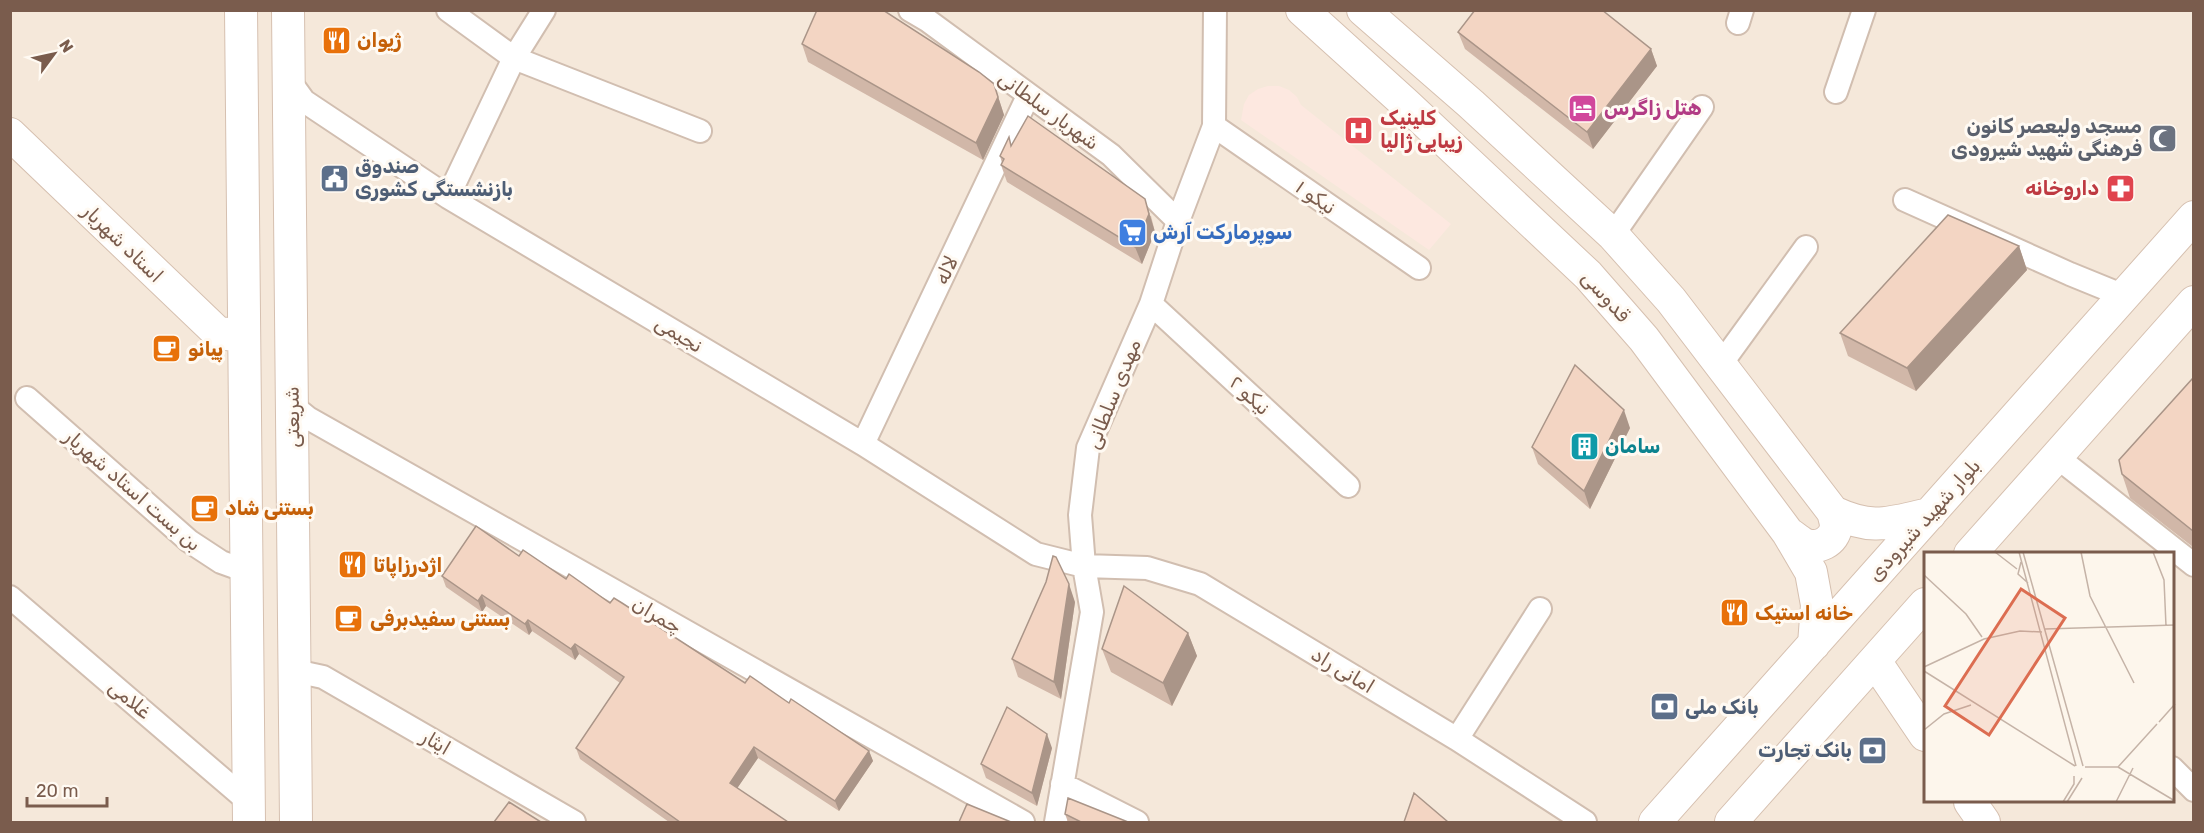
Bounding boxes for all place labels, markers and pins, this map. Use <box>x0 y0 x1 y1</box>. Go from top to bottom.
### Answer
restaurant icon: ژیوان <box>320 24 352 56</box>
place label: ژیوان <box>357 28 401 52</box>
hotel icon: هتل زاگرس <box>1567 92 1599 124</box>
place label: هتل زاگرس <box>1604 96 1702 120</box>
place label: کلینیک زیبایی ژالیا <box>1380 106 1463 153</box>
hospital icon: کلینیک زیبایی ژالیا <box>1343 114 1375 146</box>
place label: مسجد ولیعصر کانون فرهنگی شهید شیرودی <box>1951 114 2142 161</box>
mosque icon: مسجد ولیعصر کانون فرهنگی شهید شیرودی <box>2147 122 2179 154</box>
place label: صندوق بازنشستگی کشوری <box>355 154 513 201</box>
public building icon: صندوق بازنشستگی کشوری <box>318 162 350 194</box>
pharmacy icon: داروخانه <box>2104 172 2136 204</box>
place label: داروخانه <box>2025 176 2099 200</box>
supermarket icon: سوپرمارکت آرش <box>1116 216 1148 248</box>
place label: سوپرمارکت آرش <box>1153 220 1292 246</box>
cafe icon: پیانو <box>151 333 183 365</box>
place label: پیانو <box>188 337 223 363</box>
building icon: سامان <box>1568 430 1600 462</box>
place label: سامان <box>1605 434 1660 458</box>
cafe icon: بستنی شاد <box>188 492 220 524</box>
place label: بستنی شاد <box>225 496 314 520</box>
restaurant icon: اژدرزاپاتا <box>336 549 368 581</box>
place label: اژدرزاپاتا <box>373 553 443 579</box>
restaurant icon: خانه استیک <box>1718 597 1750 629</box>
place label: خانه استیک <box>1755 601 1853 625</box>
cafe icon: بستنی سفیدبرفی <box>333 603 365 635</box>
place label: بستنی سفیدبرفی <box>370 607 510 631</box>
bank icon: بانک ملی <box>1648 691 1680 723</box>
place label: بانک ملی <box>1685 695 1759 719</box>
bank icon: بانک تجارت <box>1857 734 1889 766</box>
place label: بانک تجارت <box>1758 738 1852 762</box>

